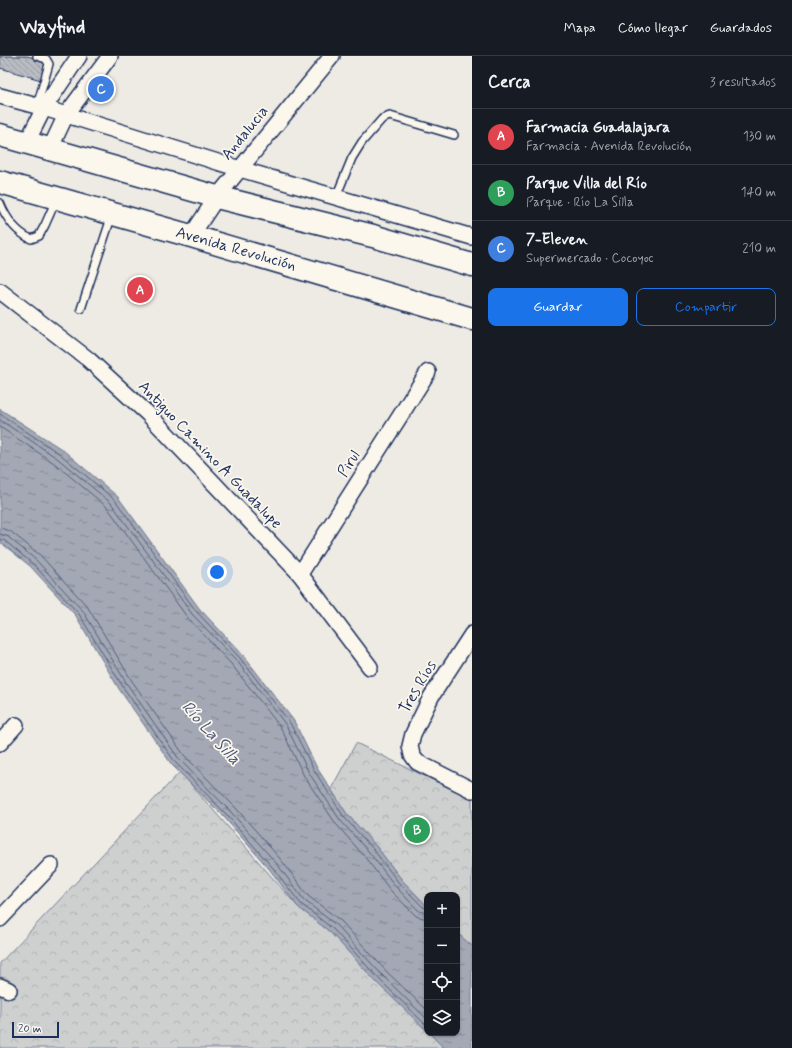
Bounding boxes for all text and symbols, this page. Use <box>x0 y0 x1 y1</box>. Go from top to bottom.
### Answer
text: Wayfind <box>20 15 85 40</box>
text: Mapa <box>564 19 596 37</box>
text: Cómo llegar <box>618 19 688 37</box>
text: Guardados <box>710 19 772 37</box>
text: Cerca <box>488 71 531 93</box>
pin: C <box>88 74 114 104</box>
text: 3 resultados <box>710 74 776 91</box>
street label: Andalucia <box>217 101 274 165</box>
text: Farmacia Guadalajara <box>526 118 670 138</box>
text: A <box>497 128 505 145</box>
text: 130 m <box>743 128 776 145</box>
text: Farmacia · Avenida Revolución <box>526 138 692 155</box>
text: Parque Villa del Río <box>526 174 647 194</box>
text: B <box>497 184 505 201</box>
text: 140 m <box>741 184 776 201</box>
text: Parque · Río La Silla <box>526 194 634 211</box>
street label: Avenida Revolución <box>173 222 299 276</box>
text: 7-Eleven <box>526 230 588 250</box>
text: C <box>496 240 506 257</box>
text: 210 m <box>742 240 776 257</box>
text: Supermercado · Cocoyoc <box>526 250 654 267</box>
pin: A <box>127 275 153 305</box>
button: Guardar <box>488 288 628 326</box>
button: Compartir <box>636 288 776 326</box>
street label: Antiguo Camino A Guadalupe <box>133 376 287 534</box>
street label: Pirul <box>333 447 365 481</box>
your location <box>207 562 227 582</box>
street label: Tres Ríos <box>394 657 442 717</box>
water label: Río La Silla <box>176 696 246 770</box>
pin: B <box>404 815 430 845</box>
map controls <box>424 892 460 1036</box>
button: + <box>424 892 460 928</box>
button: − <box>424 928 460 964</box>
button: locate <box>424 964 460 1000</box>
button: layers <box>424 1000 460 1036</box>
scale bar <box>12 1020 59 1039</box>
text: 20 m <box>18 1022 41 1036</box>

